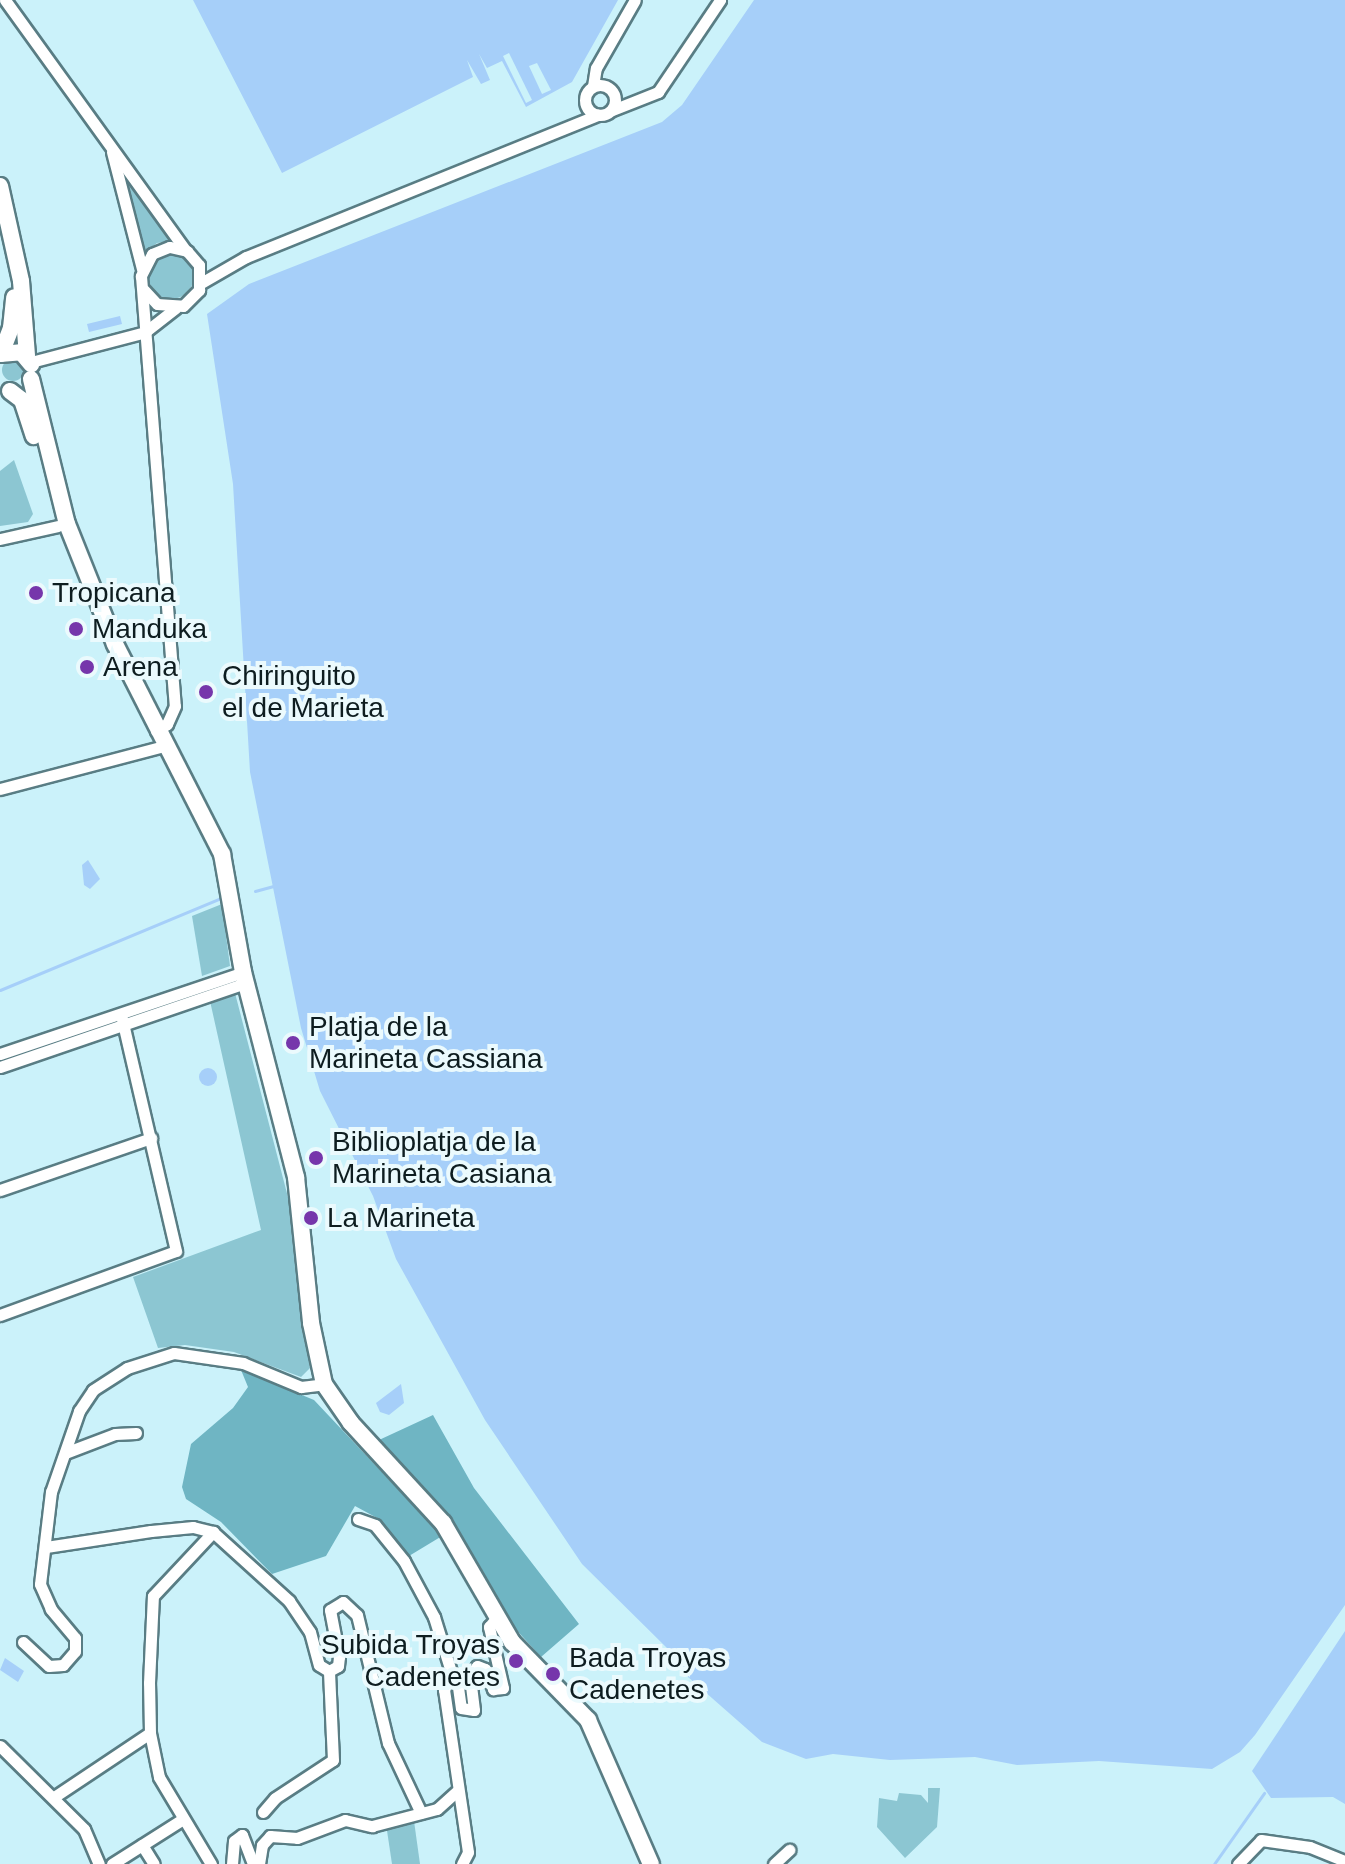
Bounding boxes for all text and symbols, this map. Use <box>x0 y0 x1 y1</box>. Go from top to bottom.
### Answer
place label: Tropicana <box>52 576 175 610</box>
marker: Tropicana <box>27 584 45 602</box>
place label: Manduka <box>92 612 207 646</box>
marker: Manduka <box>67 620 85 638</box>
place label: Arena <box>103 650 178 684</box>
marker: Arena <box>78 658 96 676</box>
place label: Chiringuito el de Marieta <box>222 659 384 725</box>
marker: Chiringuito el de Marieta <box>197 683 215 701</box>
place label: Platja de la Marineta Cassiana <box>309 1010 542 1076</box>
marker: Platja de la Marineta Cassiana <box>284 1034 302 1052</box>
place label: Biblioplatja de la Marineta Casiana <box>332 1125 551 1191</box>
marker: Biblioplatja de la Marineta Casiana <box>307 1149 325 1167</box>
place label: La Marineta <box>327 1201 475 1235</box>
marker: La Marineta <box>302 1209 320 1227</box>
place label: Subida Troyas Cadenetes <box>321 1628 500 1694</box>
place label: Bada Troyas Cadenetes <box>569 1641 727 1707</box>
marker: Subida Troyas Cadenetes <box>507 1652 525 1670</box>
marker: Bada Troyas Cadenetes <box>544 1665 562 1683</box>

